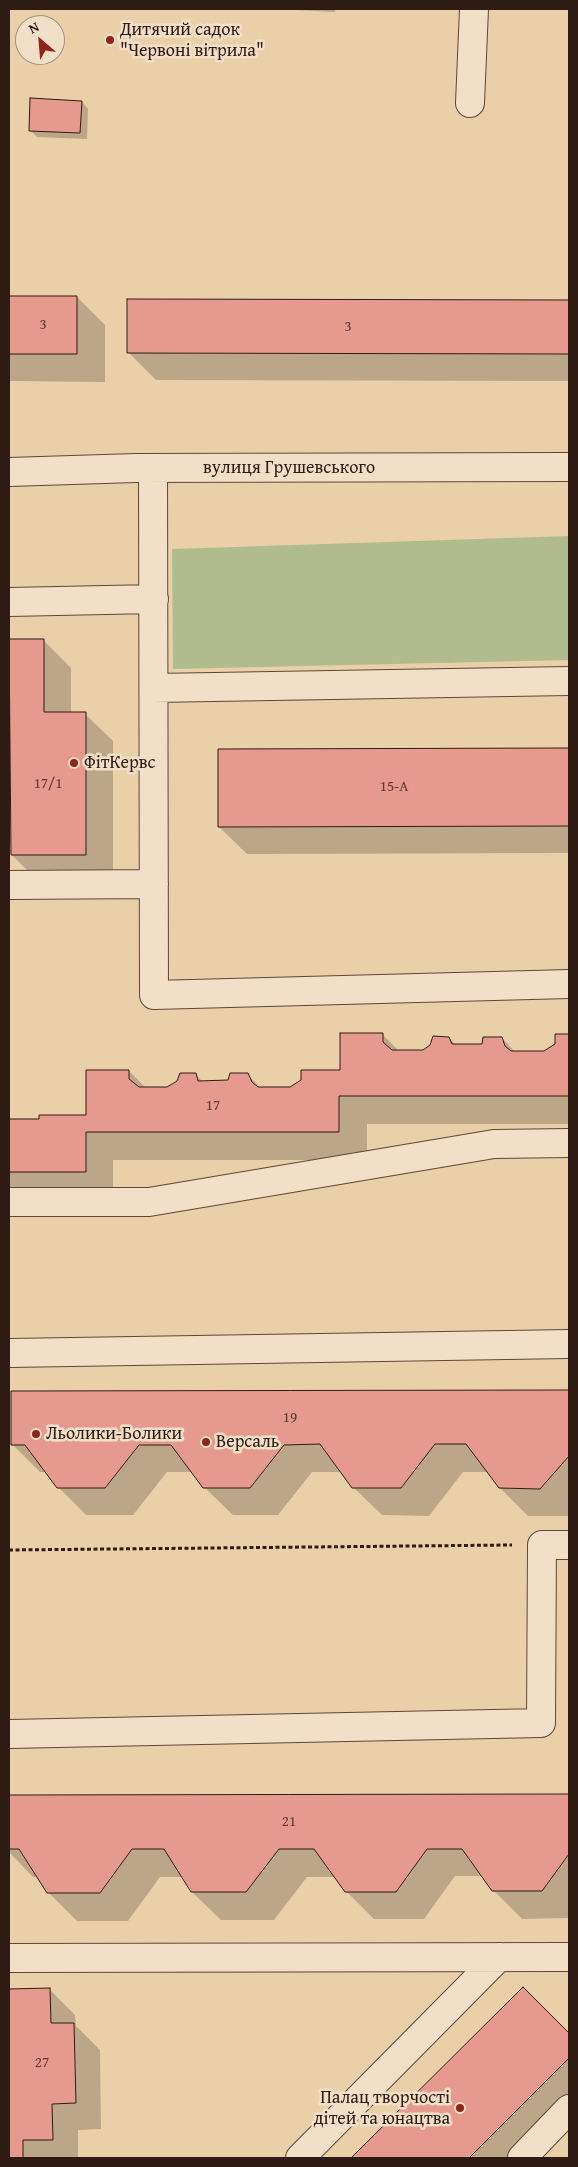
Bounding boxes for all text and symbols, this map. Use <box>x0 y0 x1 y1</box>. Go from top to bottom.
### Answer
north arrow <box>15 15 65 65</box>
text: N <box>25 16 42 39</box>
place label: Дитячий садок "Червоні вітрила" <box>120 19 264 62</box>
marker: Дитячий садок "Червоні вітрила" <box>104 34 116 46</box>
house number: 3 <box>39 316 47 334</box>
house number: 3 <box>344 318 352 336</box>
street label: вулиця Грушевського <box>203 457 375 479</box>
place label: ФітКервс <box>84 752 155 774</box>
marker: ФітКервс <box>68 757 80 769</box>
house number: 17/1 <box>34 775 62 793</box>
house number: 15-А <box>380 778 408 796</box>
house number: 17 <box>206 1097 220 1115</box>
house number: 19 <box>283 1409 297 1427</box>
place label: Льолики-Болики <box>46 1423 182 1445</box>
marker: Льолики-Болики <box>30 1428 42 1440</box>
place label: Версаль <box>216 1431 279 1453</box>
marker: Версаль <box>200 1436 212 1448</box>
house number: 21 <box>282 1813 296 1831</box>
house number: 27 <box>35 2054 49 2072</box>
place label: Палац творчості дітей та юнацтва <box>314 2087 450 2130</box>
marker: Палац творчості дітей та юнацтва <box>454 2102 466 2114</box>

